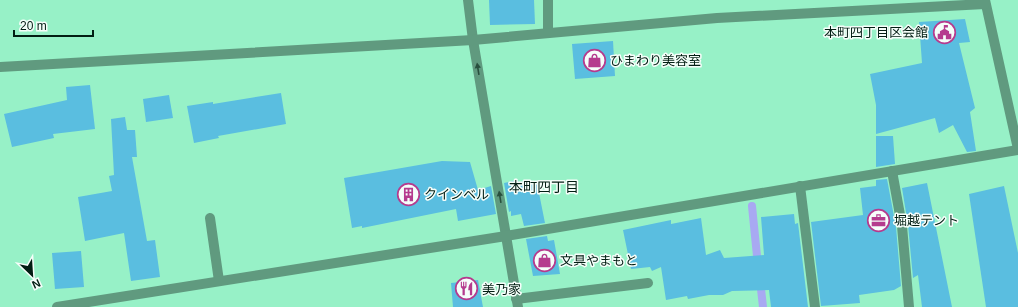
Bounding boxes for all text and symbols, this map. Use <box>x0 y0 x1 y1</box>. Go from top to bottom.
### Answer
scale bar <box>14 12 93 38</box>
text: 20 m <box>20 19 47 33</box>
public building icon: 本町四丁目区会館 <box>931 19 957 45</box>
place label: 本町四丁目区会館 <box>824 25 928 40</box>
shop icon: ひまわり美容室 <box>581 47 607 73</box>
place label: ひまわり美容室 <box>610 53 701 68</box>
one-way arrow <box>475 63 481 75</box>
district label: 本町四丁目 <box>509 179 579 195</box>
building icon: クインベル <box>396 181 422 207</box>
place label: クインベル <box>424 187 489 202</box>
one-way arrow <box>497 191 503 204</box>
office icon: 堀越テント <box>865 207 891 233</box>
place label: 堀越テント <box>894 213 959 228</box>
shop icon: 文具やまもと <box>531 247 557 273</box>
place label: 文具やまもと <box>560 253 638 268</box>
north arrow <box>12 255 52 295</box>
restaurant icon: 美乃家 <box>453 276 479 302</box>
text: N <box>30 277 42 291</box>
place label: 美乃家 <box>482 282 521 297</box>

